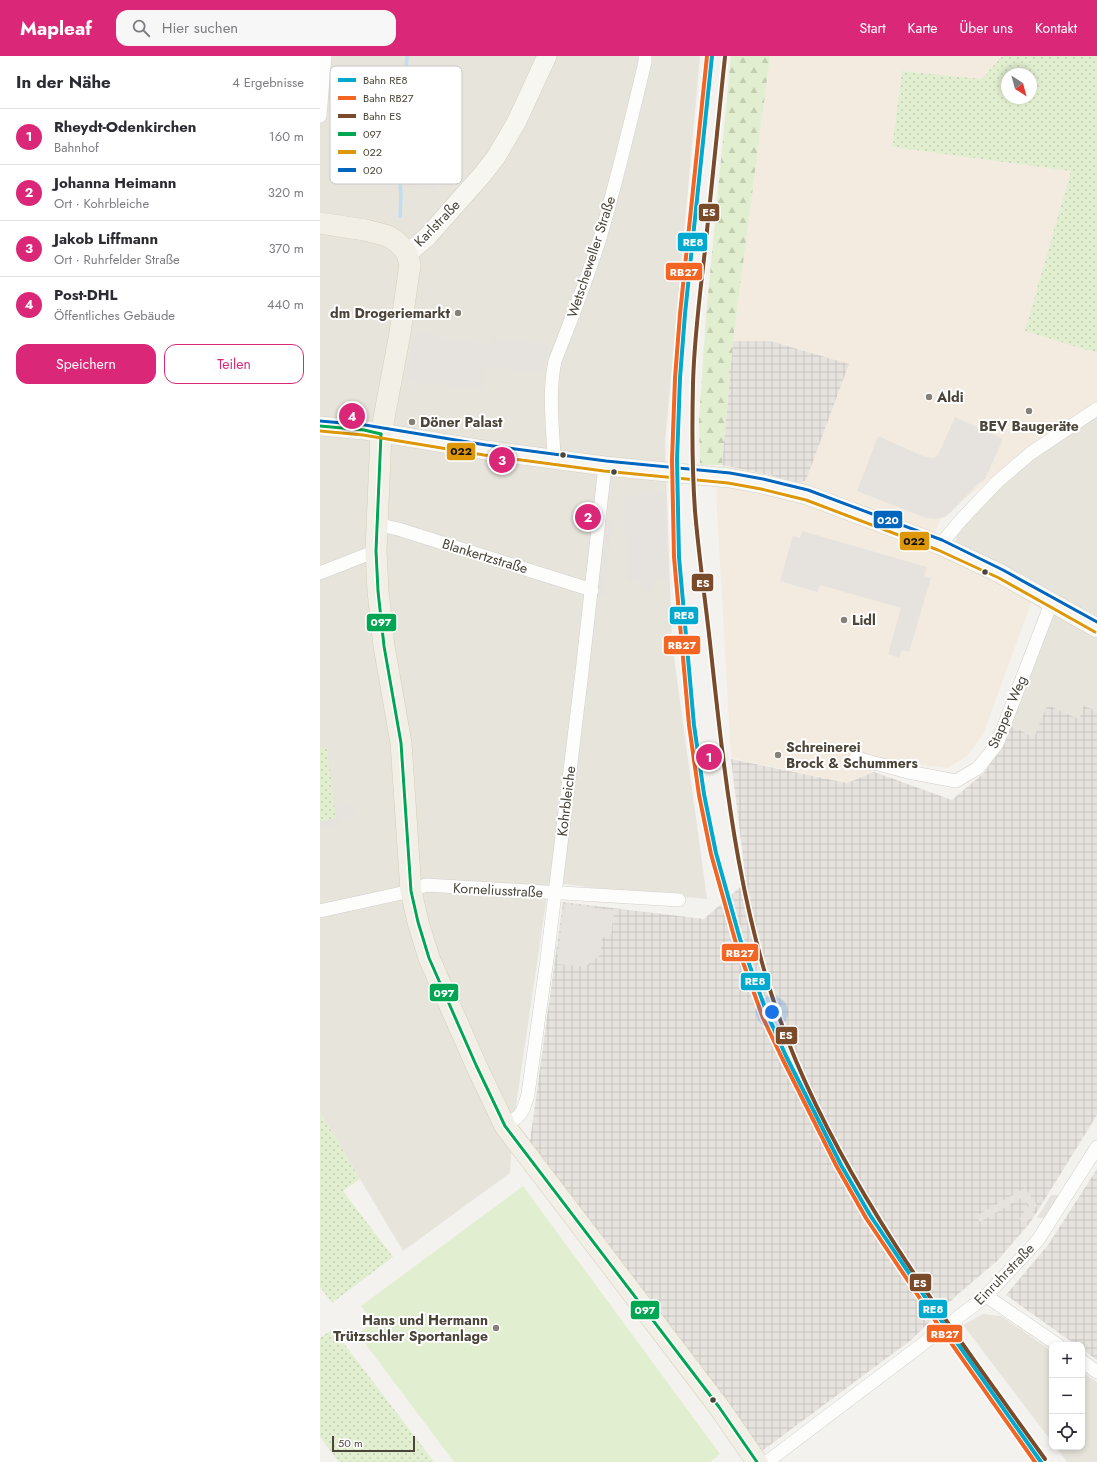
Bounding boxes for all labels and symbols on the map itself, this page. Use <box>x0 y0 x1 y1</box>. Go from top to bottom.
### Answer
legend <box>330 66 462 184</box>
north arrow <box>1001 68 1037 104</box>
text: Bahn RE8 <box>363 72 408 88</box>
text: Bahn RB27 <box>363 90 414 106</box>
text: Bahn ES <box>363 108 401 124</box>
text: 097 <box>363 126 382 142</box>
text: 022 <box>363 144 382 160</box>
text: 020 <box>363 162 383 178</box>
street label: Wetscheweller Straße <box>562 194 620 320</box>
street label: Karlstraße <box>410 195 464 251</box>
line badge: ES <box>698 203 720 222</box>
text: ES <box>702 204 716 220</box>
line badge: RE8 <box>677 232 708 252</box>
text: RE8 <box>683 234 703 250</box>
line badge: RB27 <box>665 262 703 281</box>
text: RB27 <box>670 264 698 280</box>
place label: dm Drogeriemarkt <box>330 303 451 323</box>
marker: dm Drogeriemarkt <box>453 308 463 318</box>
place label: Aldi <box>936 387 964 407</box>
marker: Aldi <box>924 392 934 402</box>
pin: 4 <box>339 401 365 431</box>
marker: BEV Baugeräte <box>1024 406 1034 416</box>
place label: Döner Palast <box>420 412 503 432</box>
place label: BEV Baugeräte <box>979 416 1079 436</box>
marker: Döner Palast <box>407 417 417 427</box>
line badge: 022 <box>446 442 476 461</box>
text: 022 <box>450 443 472 459</box>
pin: 3 <box>489 445 515 475</box>
unlabelled marker <box>558 450 568 460</box>
unlabelled marker <box>609 467 619 477</box>
pin: 2 <box>575 502 601 532</box>
line badge: 020 <box>873 510 903 529</box>
text: 020 <box>877 512 899 528</box>
line badge: 022 <box>899 531 930 551</box>
street label: Blankertzstraße <box>440 533 530 579</box>
text: 022 <box>903 533 925 549</box>
unlabelled marker <box>980 567 990 577</box>
line badge: ES <box>691 573 714 592</box>
text: ES <box>696 575 710 591</box>
line badge: RE8 <box>669 606 699 625</box>
text: RE8 <box>674 607 694 623</box>
place label: Lidl <box>852 610 876 630</box>
line badge: 097 <box>366 613 397 632</box>
text: 097 <box>371 614 392 630</box>
marker: Lidl <box>839 615 849 625</box>
line badge: RB27 <box>663 635 701 655</box>
text: RB27 <box>668 637 696 653</box>
street label: Stapper Weg <box>983 672 1031 752</box>
place label: Schreinerei Brock & Schummers <box>786 737 918 773</box>
pin: 1 <box>696 742 722 772</box>
marker: Schreinerei Brock & Schummers <box>773 750 783 760</box>
street label: Kohrbleiche <box>552 765 580 837</box>
street label: Korneliusstraße <box>453 878 543 902</box>
line badge: RB27 <box>721 943 759 962</box>
text: RB27 <box>726 945 754 961</box>
line badge: RE8 <box>740 972 771 991</box>
text: RE8 <box>745 973 765 989</box>
line badge: 097 <box>429 983 459 1002</box>
text: 097 <box>434 985 455 1001</box>
your location <box>762 1002 782 1022</box>
line badge: ES <box>775 1026 798 1045</box>
text: ES <box>779 1027 793 1043</box>
street label: Einruhrstraße <box>969 1239 1039 1309</box>
line badge: ES <box>909 1273 932 1292</box>
text: ES <box>913 1275 927 1291</box>
line badge: RE8 <box>918 1299 948 1319</box>
line badge: 097 <box>630 1300 660 1320</box>
text: RE8 <box>923 1301 943 1317</box>
text: 097 <box>635 1302 656 1318</box>
place label: Hans und Hermann Trützschler Sportanlage <box>333 1310 488 1346</box>
marker: Hans und Hermann Trützschler Sportanlage <box>491 1323 501 1333</box>
line badge: RB27 <box>926 1324 963 1343</box>
text: RB27 <box>931 1326 959 1342</box>
unlabelled marker <box>708 1395 718 1405</box>
scale bar <box>332 1434 415 1453</box>

